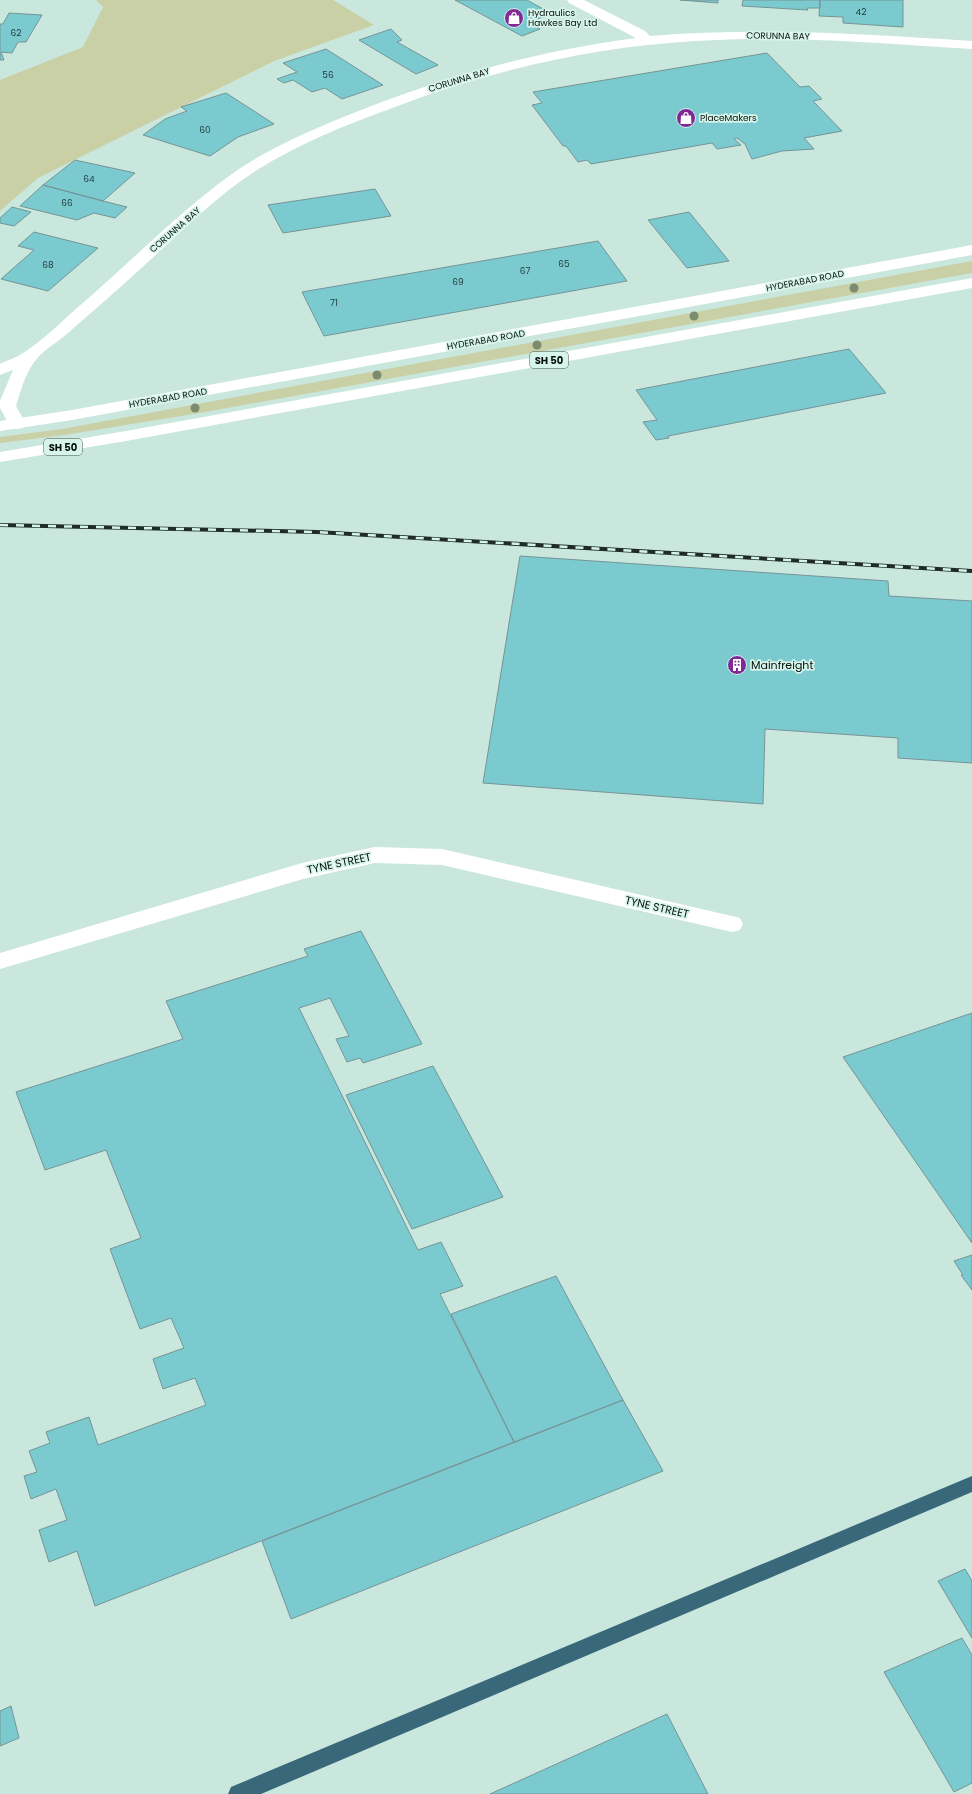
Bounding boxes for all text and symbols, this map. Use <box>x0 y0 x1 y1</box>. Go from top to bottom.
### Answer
house number: 42 <box>856 6 866 18</box>
shop icon: Hydraulics Hawkes Bay Ltd <box>503 7 525 29</box>
place label: Hydraulics Hawkes Bay Ltd <box>528 7 597 29</box>
house number: 62 <box>11 27 21 39</box>
street label: CORUNNA BAY <box>746 29 811 43</box>
street label: CORUNNA BAY <box>427 65 492 95</box>
house number: 56 <box>322 69 334 81</box>
shop icon: PlaceMakers <box>675 107 697 129</box>
place label: PlaceMakers <box>700 112 757 124</box>
house number: 60 <box>199 124 211 136</box>
house number: 64 <box>83 173 95 185</box>
house number: 66 <box>61 197 73 209</box>
street label: CORUNNA BAY <box>147 204 203 255</box>
house number: 65 <box>558 258 570 270</box>
house number: 68 <box>42 259 54 271</box>
house number: 67 <box>520 265 530 277</box>
street label: HYDERABAD ROAD <box>765 268 845 294</box>
house number: 69 <box>452 276 464 288</box>
house number: 71 <box>330 297 338 309</box>
street label: HYDERABAD ROAD <box>446 327 526 353</box>
road number: SH 50 <box>530 352 568 368</box>
street label: HYDERABAD ROAD <box>128 385 208 411</box>
road number: SH 50 <box>44 439 82 455</box>
building icon: Mainfreight <box>726 654 748 676</box>
place label: Mainfreight <box>751 657 813 673</box>
street label: TYNE STREET <box>306 848 373 878</box>
street label: TYNE STREET <box>624 892 691 922</box>

